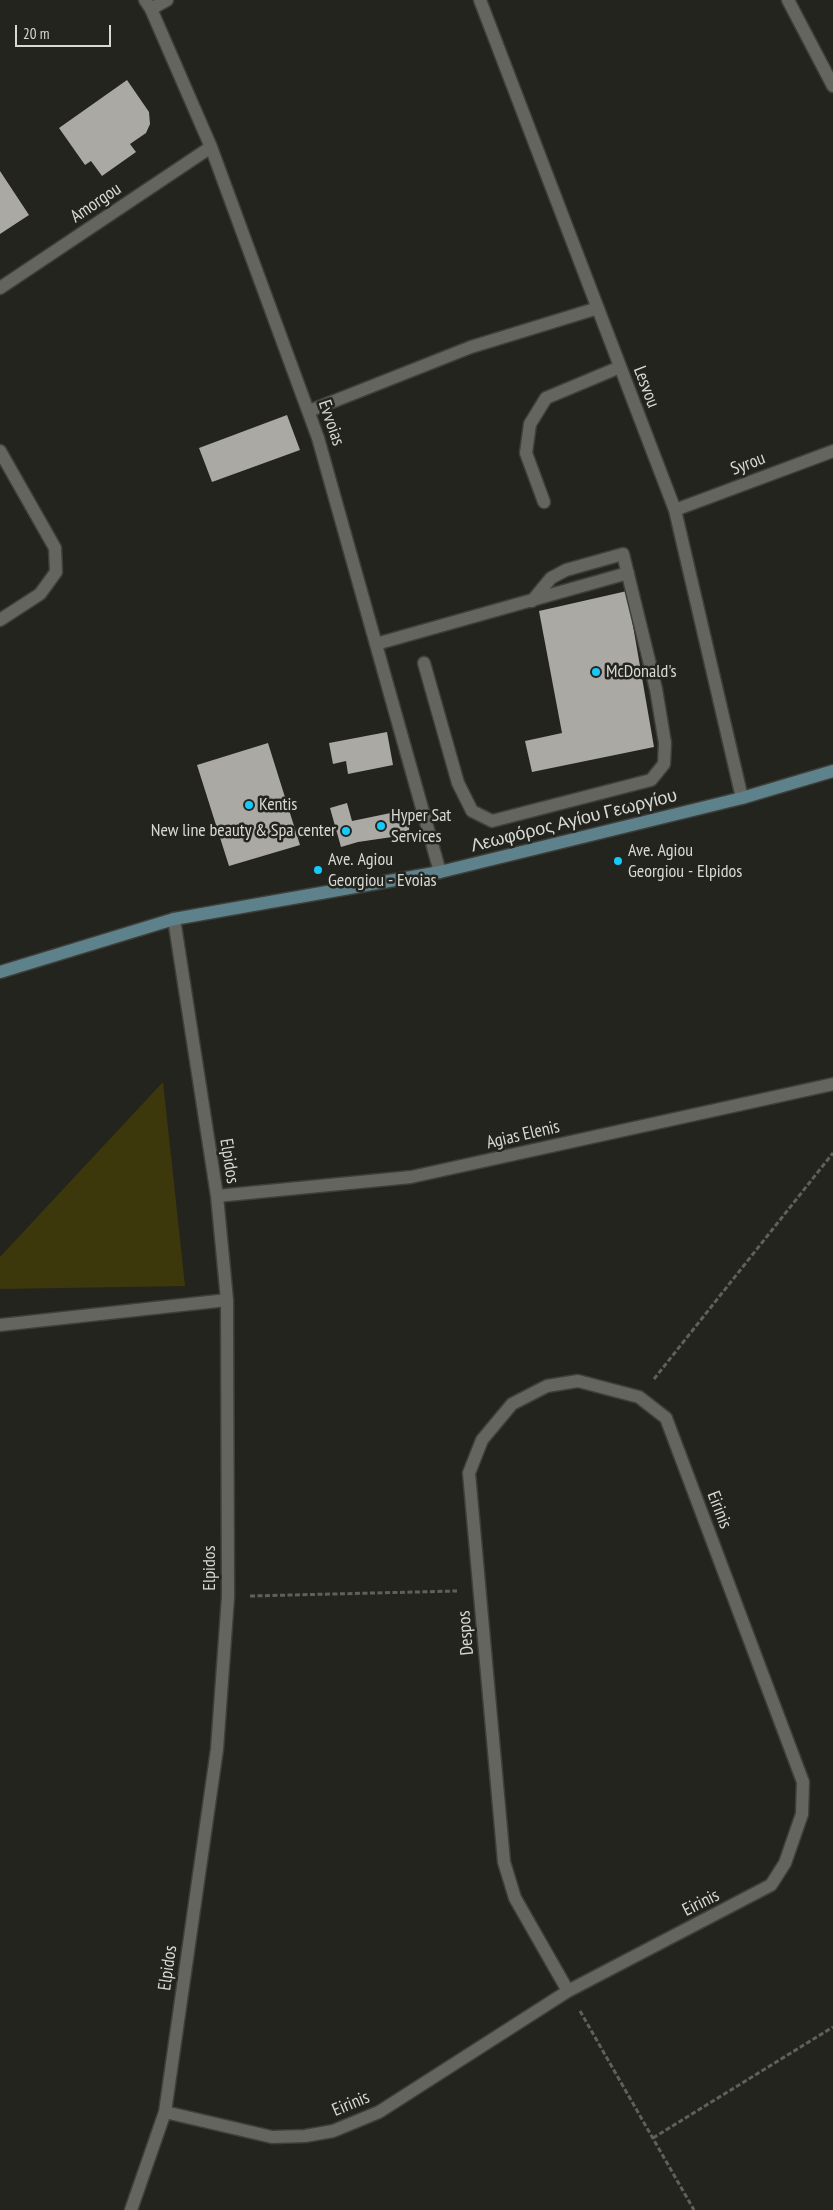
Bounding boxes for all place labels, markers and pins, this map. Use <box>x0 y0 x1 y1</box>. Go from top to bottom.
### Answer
place label: McDonald's <box>606 661 677 683</box>
marker: McDonald's <box>590 666 602 678</box>
place label: Kentis <box>259 794 297 816</box>
marker: Kentis <box>243 799 255 811</box>
place label: Hyper Sat Services <box>391 805 451 848</box>
place label: New line beauty & Spa center <box>151 820 336 842</box>
marker: Hyper Sat Services <box>375 820 387 832</box>
marker: New line beauty & Spa center <box>340 825 352 837</box>
place label: Ave. Agiou Georgiou - Elpidos <box>628 840 742 882</box>
place label: Ave. Agiou Georgiou - Evoias <box>328 849 437 892</box>
marker: Ave. Agiou Georgiou - Elpidos <box>612 855 624 867</box>
marker: Ave. Agiou Georgiou - Evoias <box>312 864 324 876</box>

